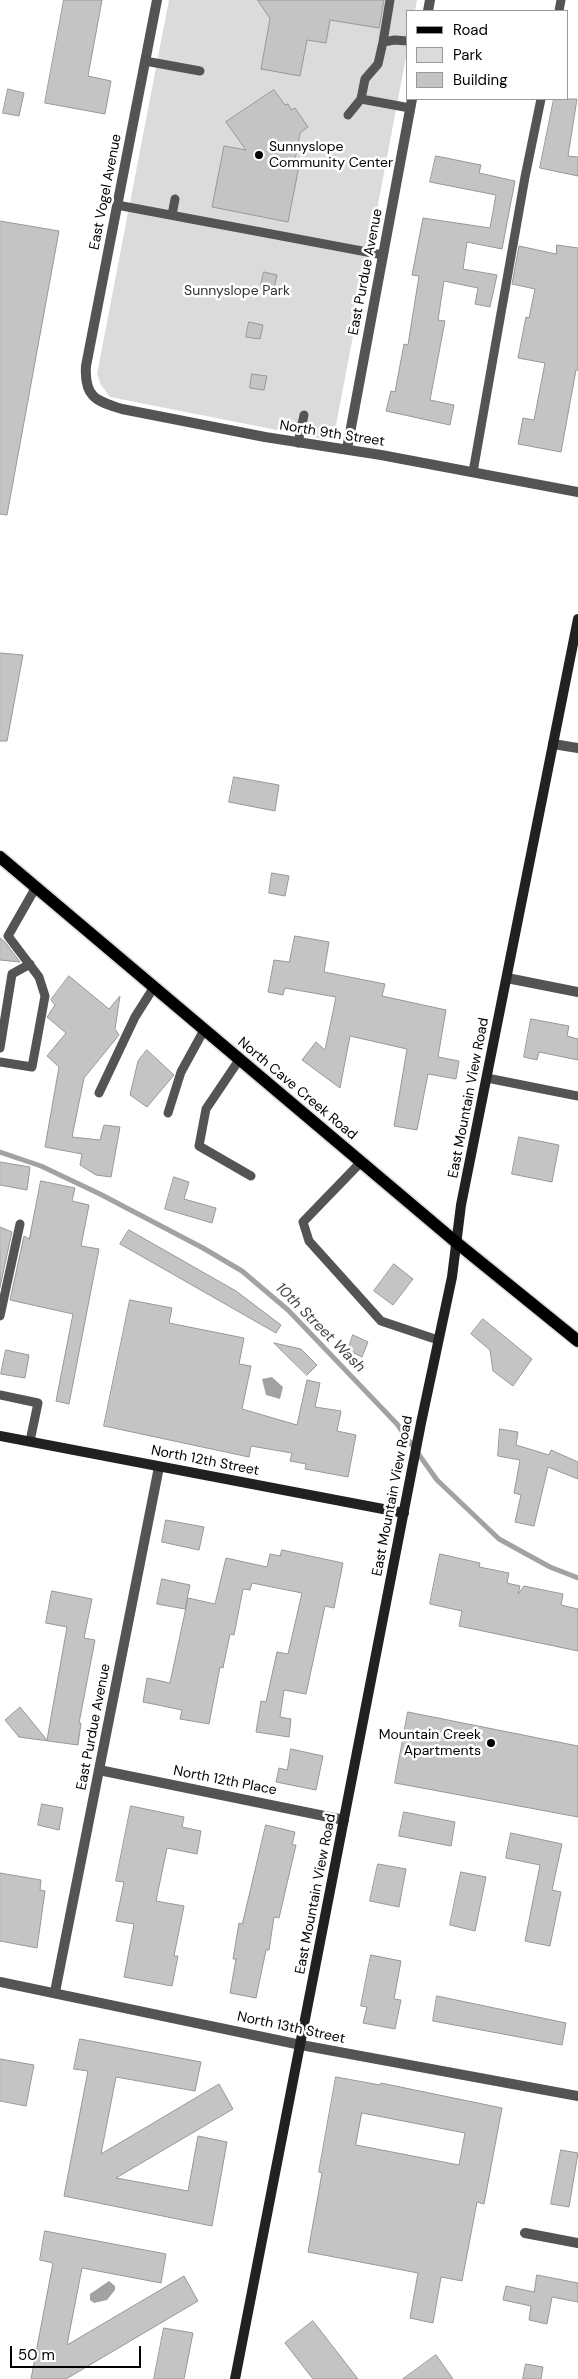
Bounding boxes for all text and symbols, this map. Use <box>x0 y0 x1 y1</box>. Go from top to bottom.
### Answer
legend <box>406 10 568 100</box>
text: Road <box>453 20 488 40</box>
text: Park <box>453 45 483 65</box>
text: Building <box>453 70 508 90</box>
street label: East Vogel Avenue <box>87 133 125 251</box>
place label: Sunnyslope Community Center <box>269 139 393 172</box>
marker: Sunnyslope Community Center <box>253 149 265 161</box>
street label: East Purdue Avenue <box>345 207 387 337</box>
park label: Sunnyslope Park <box>184 283 290 299</box>
street label: North 9th Street <box>278 417 386 451</box>
street label: East Mountain View Road <box>445 1016 493 1180</box>
street label: North Cave Creek Road <box>234 1034 360 1144</box>
water label: 10th Street Wash <box>272 1280 368 1376</box>
street label: East Mountain View Road <box>369 1414 417 1578</box>
street label: North 12th Street <box>150 1442 260 1480</box>
street label: East Purdue Avenue <box>73 1662 115 1792</box>
place label: Mountain Creek Apartments <box>379 1727 481 1760</box>
marker: Mountain Creek Apartments <box>485 1737 497 1749</box>
street label: North 12th Place <box>172 1763 278 1799</box>
street label: East Mountain View Road <box>292 1812 340 1976</box>
street label: North 13th Street <box>235 2008 347 2048</box>
scale bar <box>12 2336 144 2368</box>
text: 50 m <box>18 2345 55 2365</box>

